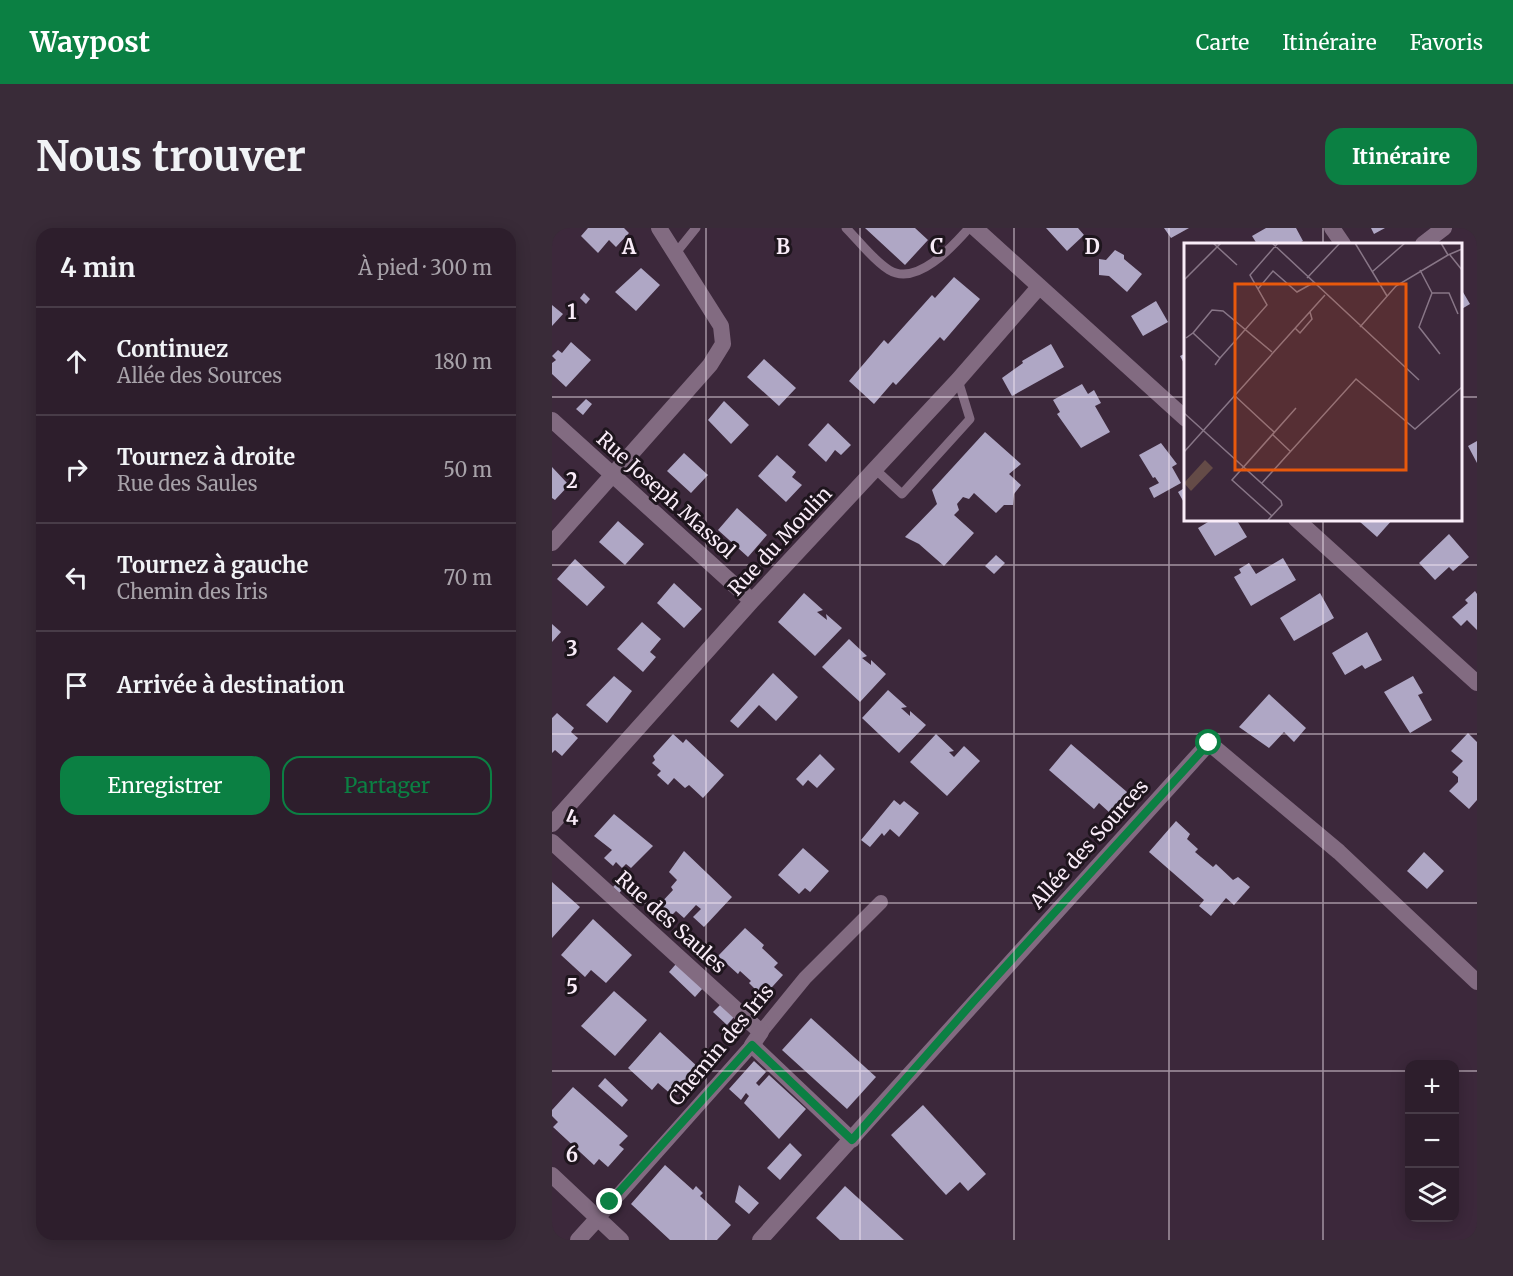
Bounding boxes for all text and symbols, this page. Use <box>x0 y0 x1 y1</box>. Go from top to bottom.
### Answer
text: Waypost <box>30 24 150 60</box>
text: Carte <box>1196 29 1249 56</box>
text: Itinéraire <box>1282 29 1377 56</box>
text: Favoris <box>1410 29 1483 56</box>
button: Itinéraire <box>1325 128 1477 185</box>
text: Nous trouver <box>36 130 306 182</box>
text: A <box>621 234 637 259</box>
text: B <box>776 234 790 259</box>
text: C <box>930 234 944 259</box>
text: D <box>1084 234 1100 259</box>
inset map <box>1184 243 1462 520</box>
text: 4 min <box>60 251 135 284</box>
text: À pied · 300 m <box>358 255 492 280</box>
text: 1 <box>567 299 577 324</box>
text: Continuez <box>117 335 228 363</box>
icon: ahead <box>60 345 93 378</box>
text: 180 m <box>434 349 492 374</box>
text: Allée des Sources <box>117 363 282 388</box>
street label: Rue Joseph Massol <box>592 426 741 563</box>
text: Tournez à droite <box>117 443 295 471</box>
icon: right <box>60 453 93 486</box>
text: 50 m <box>443 457 492 482</box>
text: 2 <box>566 468 578 493</box>
text: Rue des Saules <box>117 471 257 496</box>
street label: Rue du Moulin <box>723 481 837 600</box>
text: Tournez à gauche <box>117 551 308 579</box>
icon: left <box>60 561 93 594</box>
text: 70 m <box>444 565 492 590</box>
text: Chemin des Iris <box>117 579 268 604</box>
text: 3 <box>566 636 578 661</box>
icon: arrive <box>60 669 93 702</box>
text: Arrivée à destination <box>117 671 345 699</box>
route start <box>1195 729 1221 755</box>
button: Enregistrer <box>60 756 270 815</box>
button: Partager <box>282 756 492 815</box>
street label: Allée des Sources <box>1023 774 1153 914</box>
text: 4 <box>566 805 579 830</box>
street label: Rue des Saules <box>611 865 732 978</box>
text: 5 <box>566 974 578 999</box>
street label: Chemin des Iris <box>663 979 779 1110</box>
map controls <box>1405 1060 1459 1222</box>
button: + <box>1405 1060 1459 1114</box>
button: − <box>1405 1114 1459 1168</box>
text: 6 <box>566 1142 578 1167</box>
button: layers <box>1405 1168 1459 1222</box>
route end <box>596 1188 622 1214</box>

